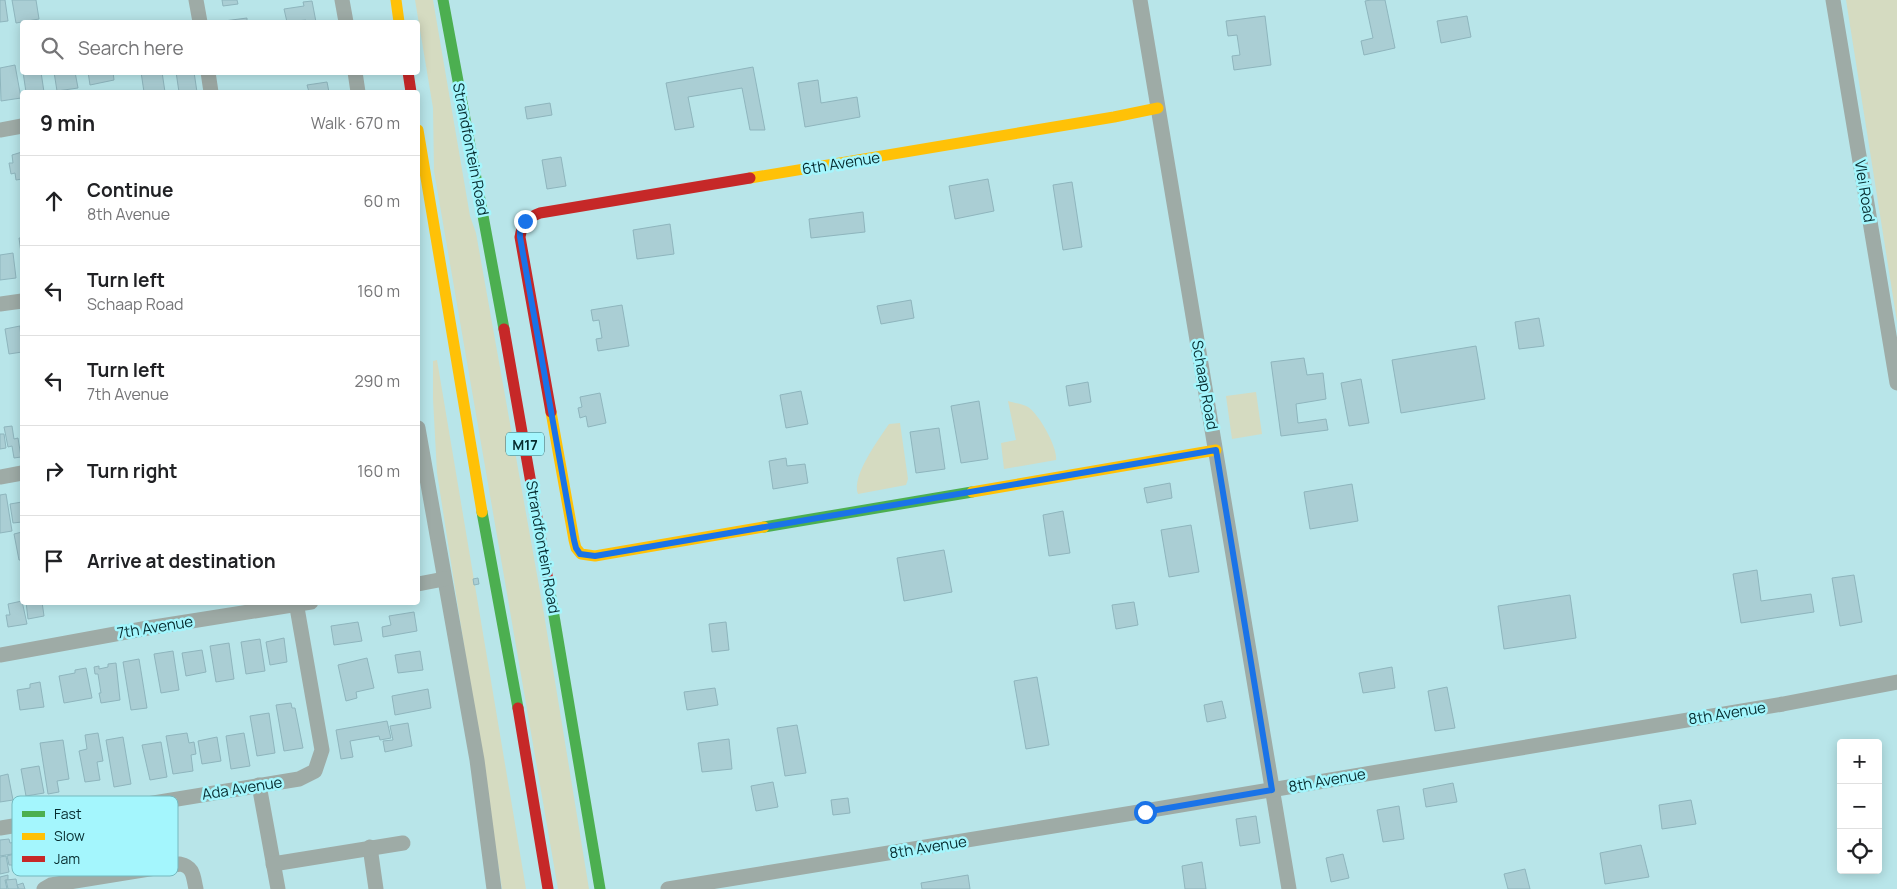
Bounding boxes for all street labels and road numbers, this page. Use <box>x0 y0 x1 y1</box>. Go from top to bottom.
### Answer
street label: Strandfontein Road <box>448 81 494 217</box>
street label: 6th Avenue <box>801 146 882 180</box>
street label: Vlei Road <box>1850 158 1880 224</box>
street label: Schaap Road <box>1187 339 1223 431</box>
road number: M17 <box>506 432 544 456</box>
street label: Strandfontein Road <box>521 479 565 615</box>
street label: 7th Avenue <box>115 611 195 643</box>
street label: 8th Avenue <box>1687 696 1767 729</box>
street label: 8th Avenue <box>1287 763 1367 797</box>
street label: Ada Avenue <box>200 771 284 805</box>
street label: 8th Avenue <box>888 830 968 863</box>

